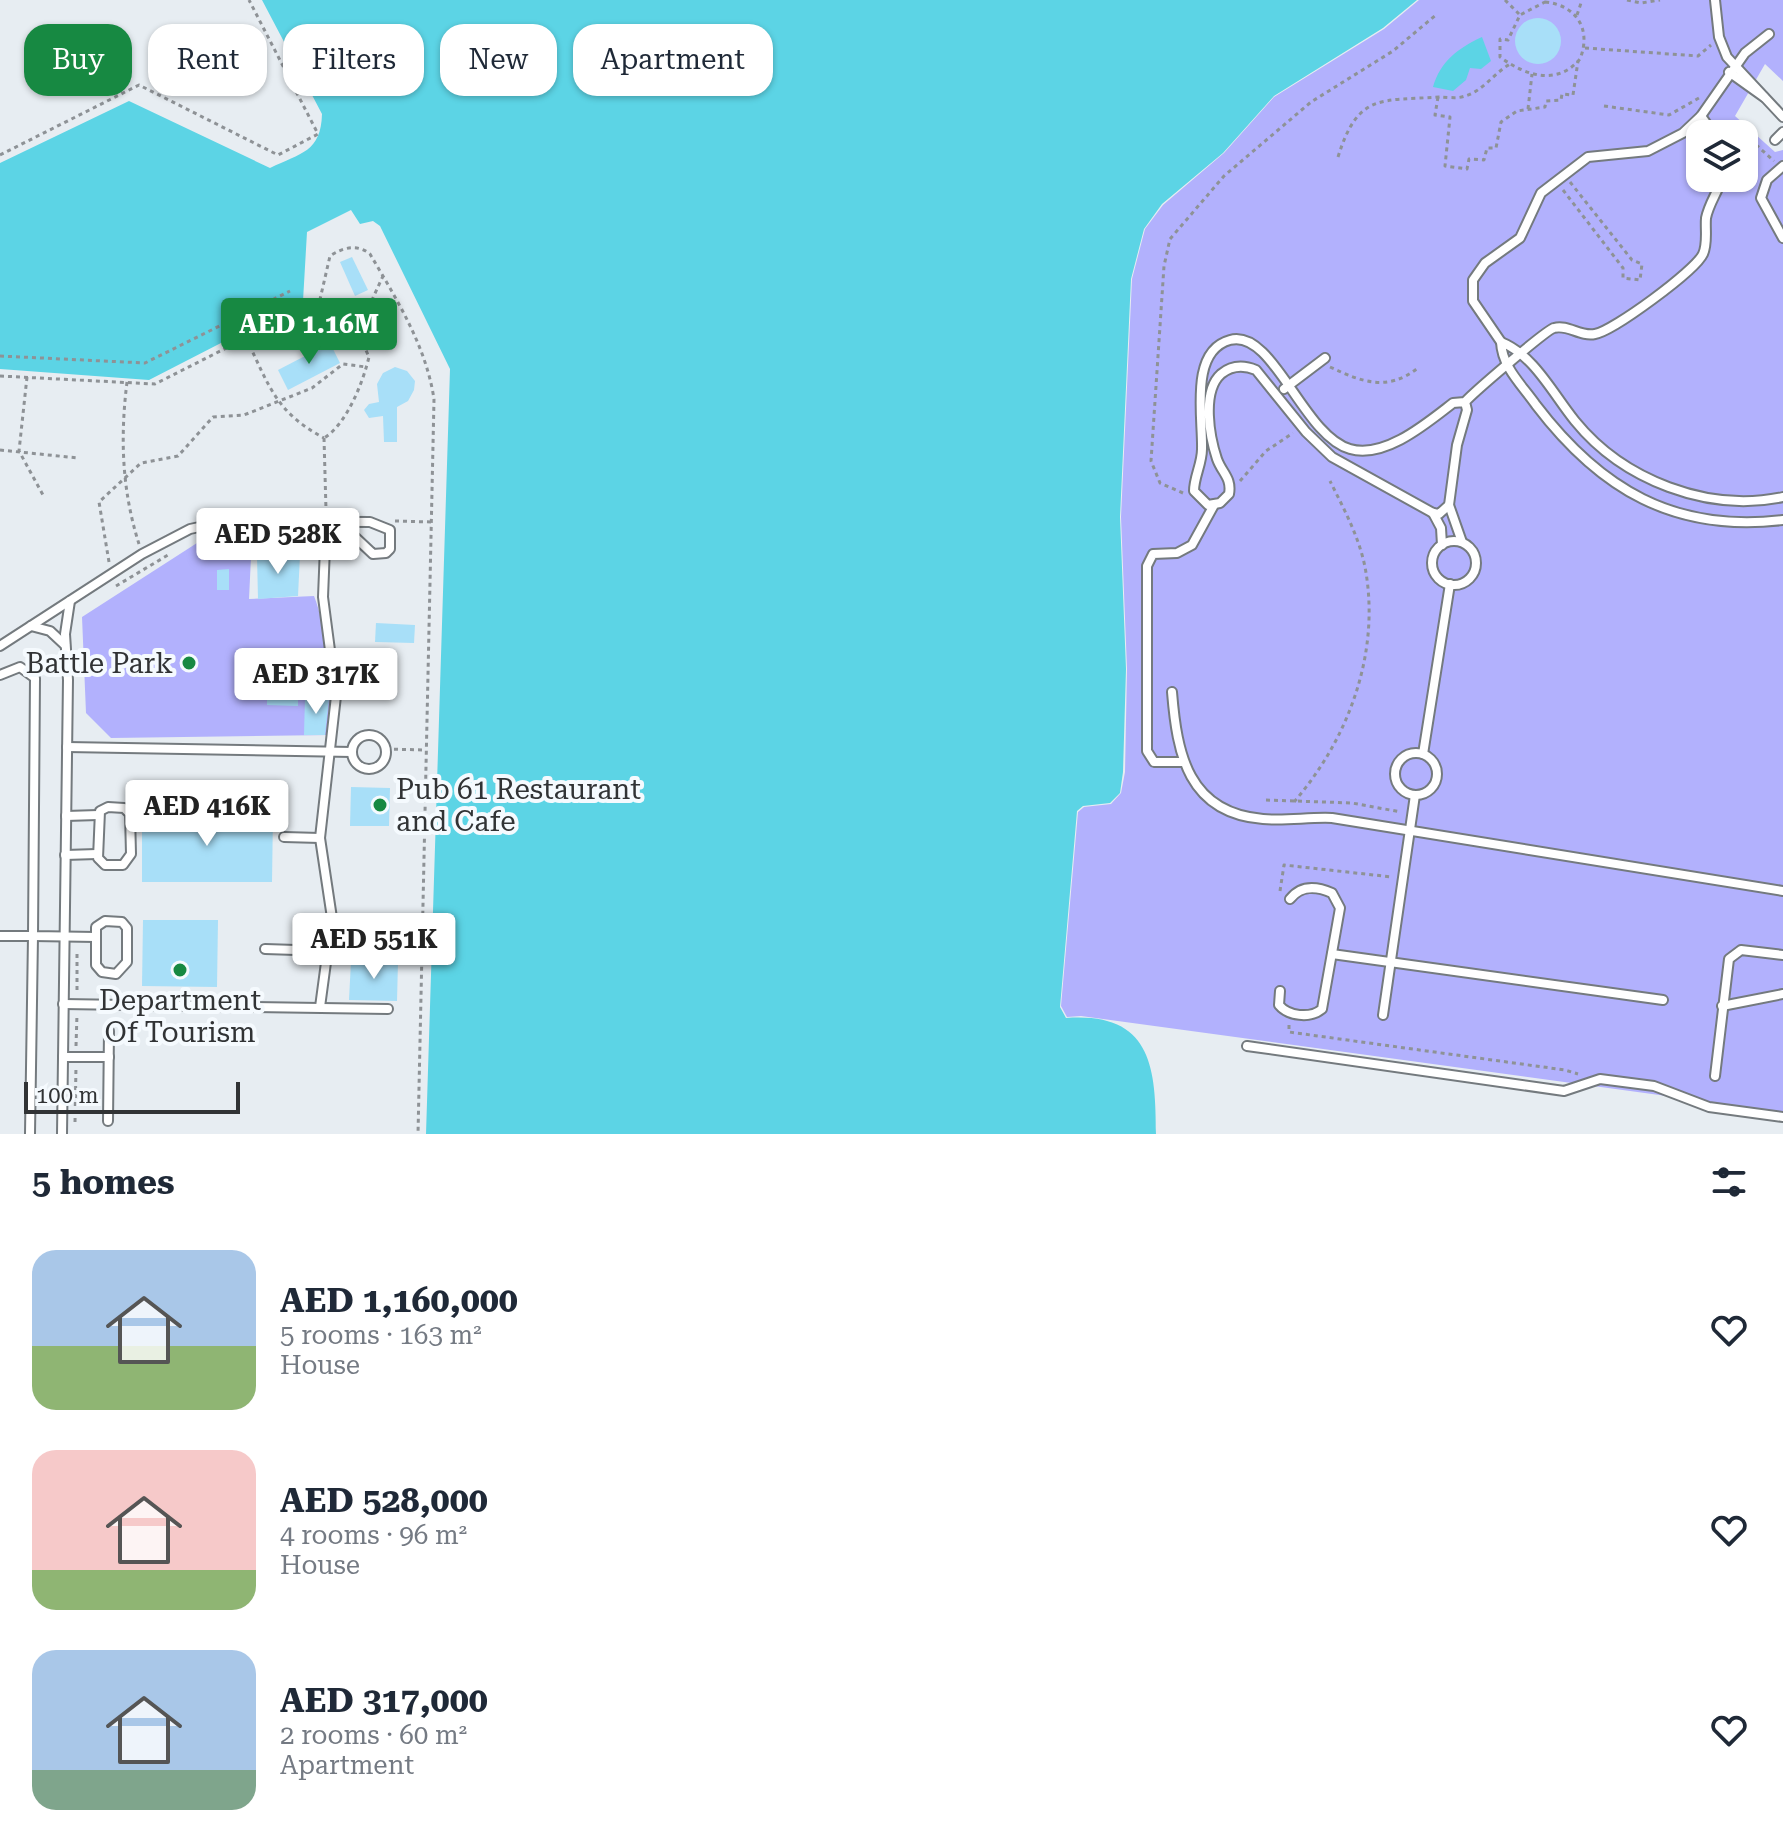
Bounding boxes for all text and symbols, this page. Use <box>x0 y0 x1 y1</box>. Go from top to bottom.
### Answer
chip: Buy <box>24 24 132 96</box>
chip: Rent <box>148 24 267 96</box>
chip: Filters <box>283 24 424 96</box>
chip: New <box>440 24 557 96</box>
chip: Apartment <box>573 24 773 96</box>
map controls <box>1686 120 1758 192</box>
button: layers <box>1686 120 1758 192</box>
pin: AED 1.16M <box>217 298 401 366</box>
text: AED 1.16M <box>239 309 379 339</box>
pin: AED 528K <box>195 508 361 576</box>
text: AED 528K <box>214 519 342 549</box>
place label: Battle Park <box>26 647 173 680</box>
pin: AED 317K <box>233 648 399 716</box>
marker: Battle Park <box>180 654 198 672</box>
text: AED 317K <box>252 659 380 689</box>
place label: Pub 61 Restaurant and Cafe <box>396 773 641 838</box>
pin: AED 416K <box>124 780 290 848</box>
text: AED 416K <box>143 791 271 821</box>
marker: Pub 61 Restaurant and Cafe <box>371 796 389 814</box>
pin: AED 551K <box>291 913 457 981</box>
text: AED 551K <box>310 924 438 954</box>
marker: Department Of Tourism <box>171 961 189 979</box>
place label: Department Of Tourism <box>99 984 261 1049</box>
scale bar <box>24 1078 240 1114</box>
text: 100 m <box>36 1083 99 1108</box>
icon: filters <box>1707 1160 1751 1204</box>
text: 5 homes <box>32 1162 175 1202</box>
text: AED 1,160,000 <box>280 1280 518 1320</box>
icon: home <box>96 1282 192 1378</box>
icon: heart <box>1707 1308 1751 1352</box>
text: 5 rooms · 163 m² <box>280 1320 482 1350</box>
text: House <box>280 1350 360 1380</box>
text: AED 528,000 <box>280 1480 488 1520</box>
icon: home <box>96 1482 192 1578</box>
icon: heart <box>1707 1508 1751 1552</box>
text: 4 rooms · 96 m² <box>280 1520 467 1550</box>
text: House <box>280 1550 360 1580</box>
text: AED 317,000 <box>280 1680 488 1720</box>
icon: home <box>96 1682 192 1778</box>
icon: heart <box>1707 1708 1751 1752</box>
text: 2 rooms · 60 m² <box>280 1720 467 1750</box>
text: Apartment <box>280 1750 414 1780</box>

